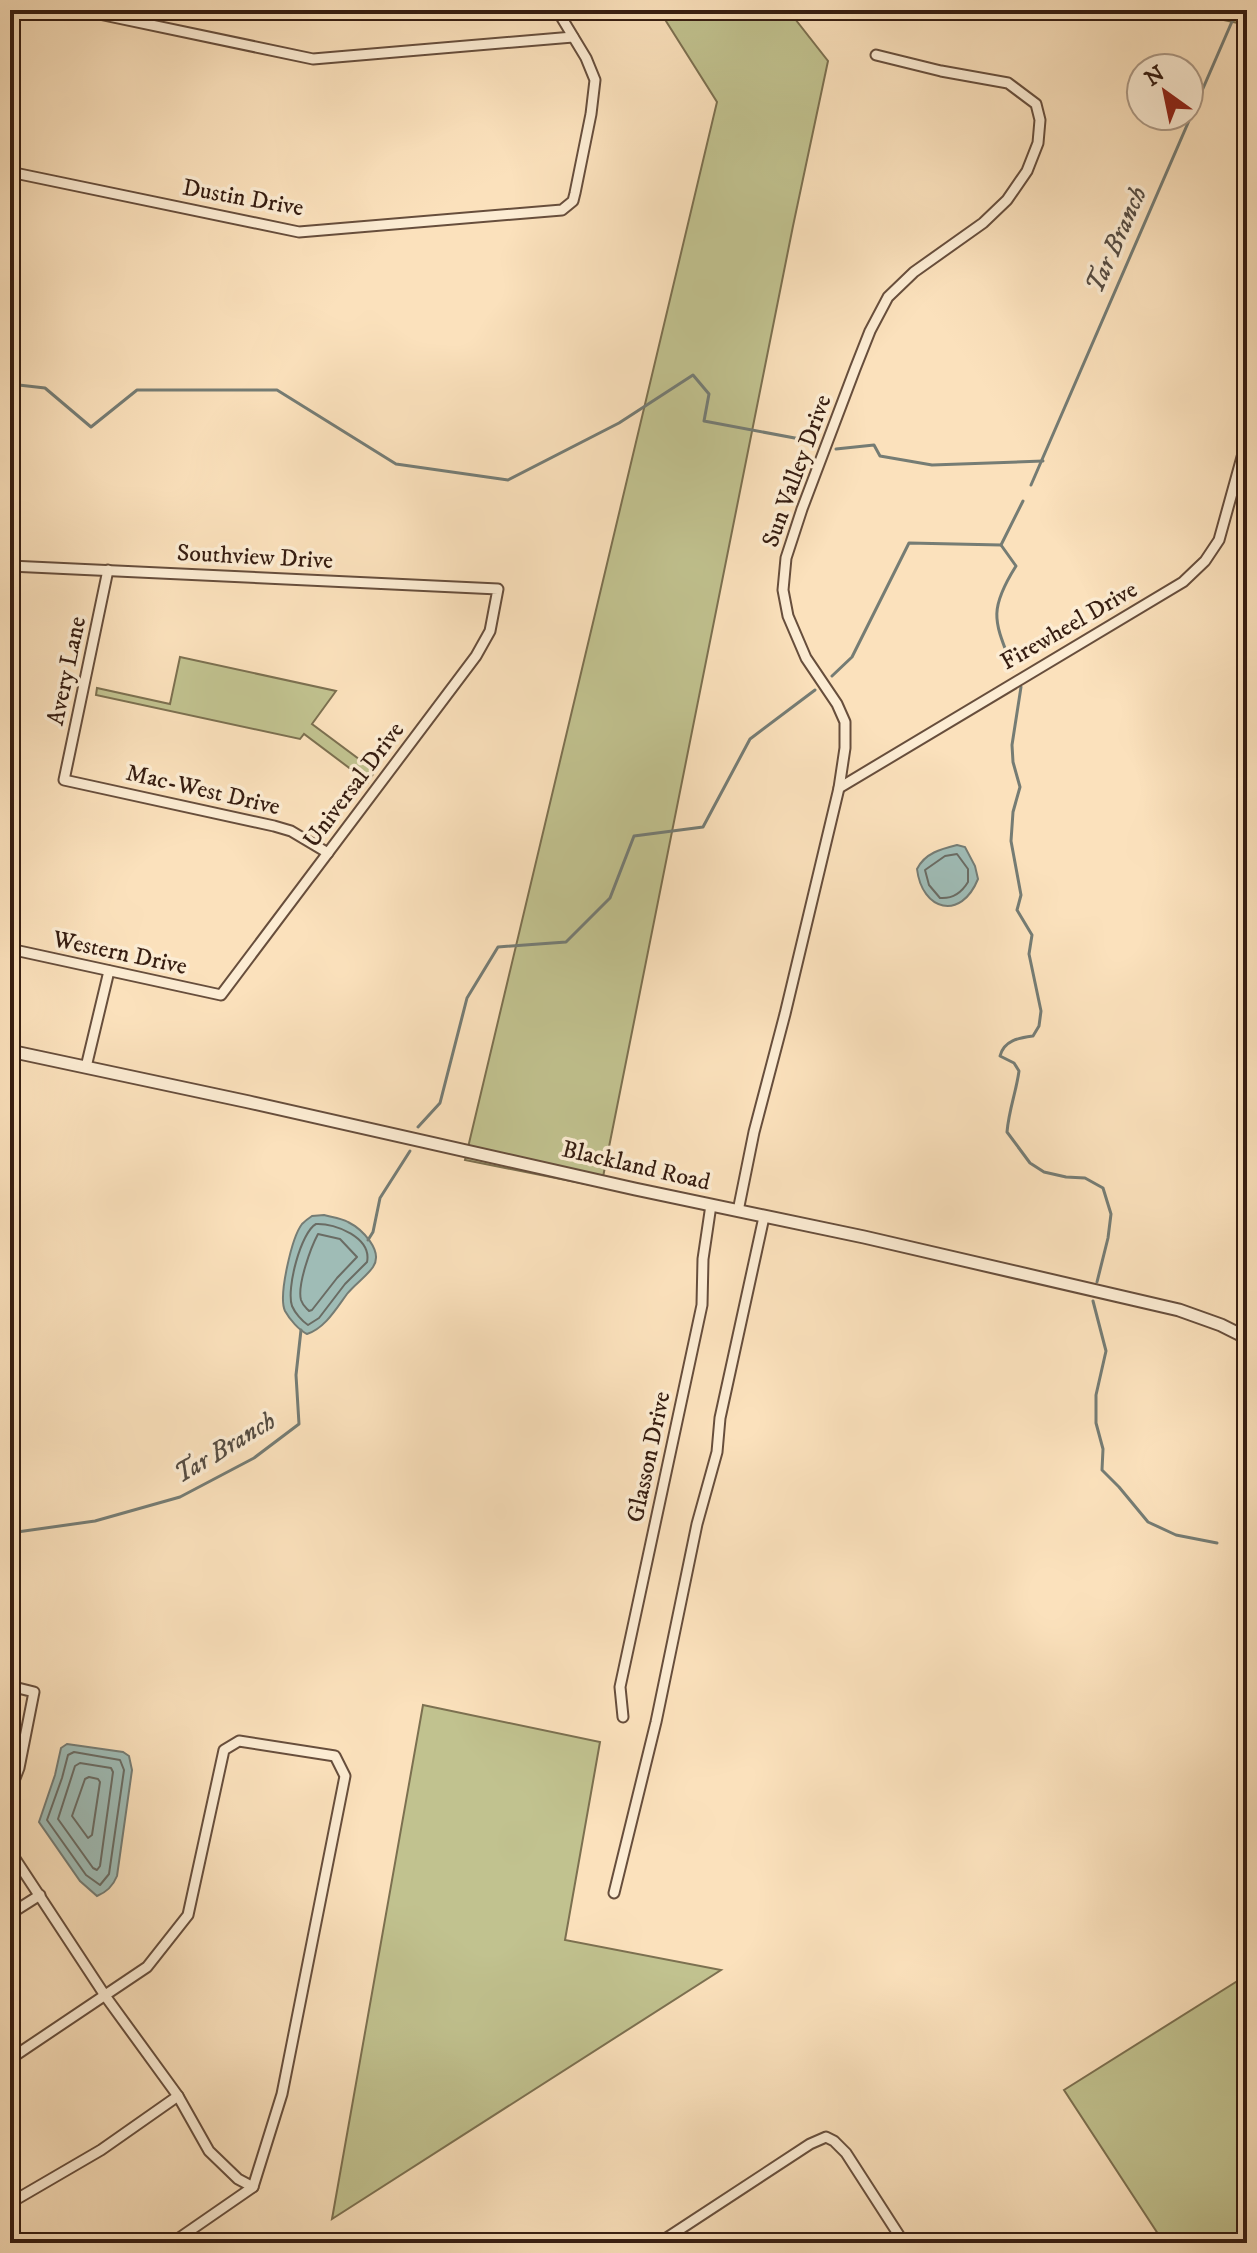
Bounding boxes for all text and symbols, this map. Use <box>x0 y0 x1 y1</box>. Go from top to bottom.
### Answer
north arrow <box>1125 52 1205 132</box>
text: N <box>1140 60 1170 93</box>
street label: Dustin Drive <box>180 173 306 223</box>
water label: Tar Branch <box>1079 181 1155 298</box>
street label: Sun Valley Drive <box>756 391 838 551</box>
street label: Southview Drive <box>176 538 334 576</box>
street label: Firewheel Drive <box>995 575 1143 677</box>
street label: Avery Lane <box>41 614 93 728</box>
street label: Universal Drive <box>297 716 411 854</box>
street label: Mac-West Drive <box>123 758 283 822</box>
street label: Western Drive <box>49 924 190 982</box>
street label: Blackland Road <box>559 1134 713 1198</box>
street label: Glasson Drive <box>621 1389 678 1525</box>
water label: Tar Branch <box>168 1405 282 1491</box>

